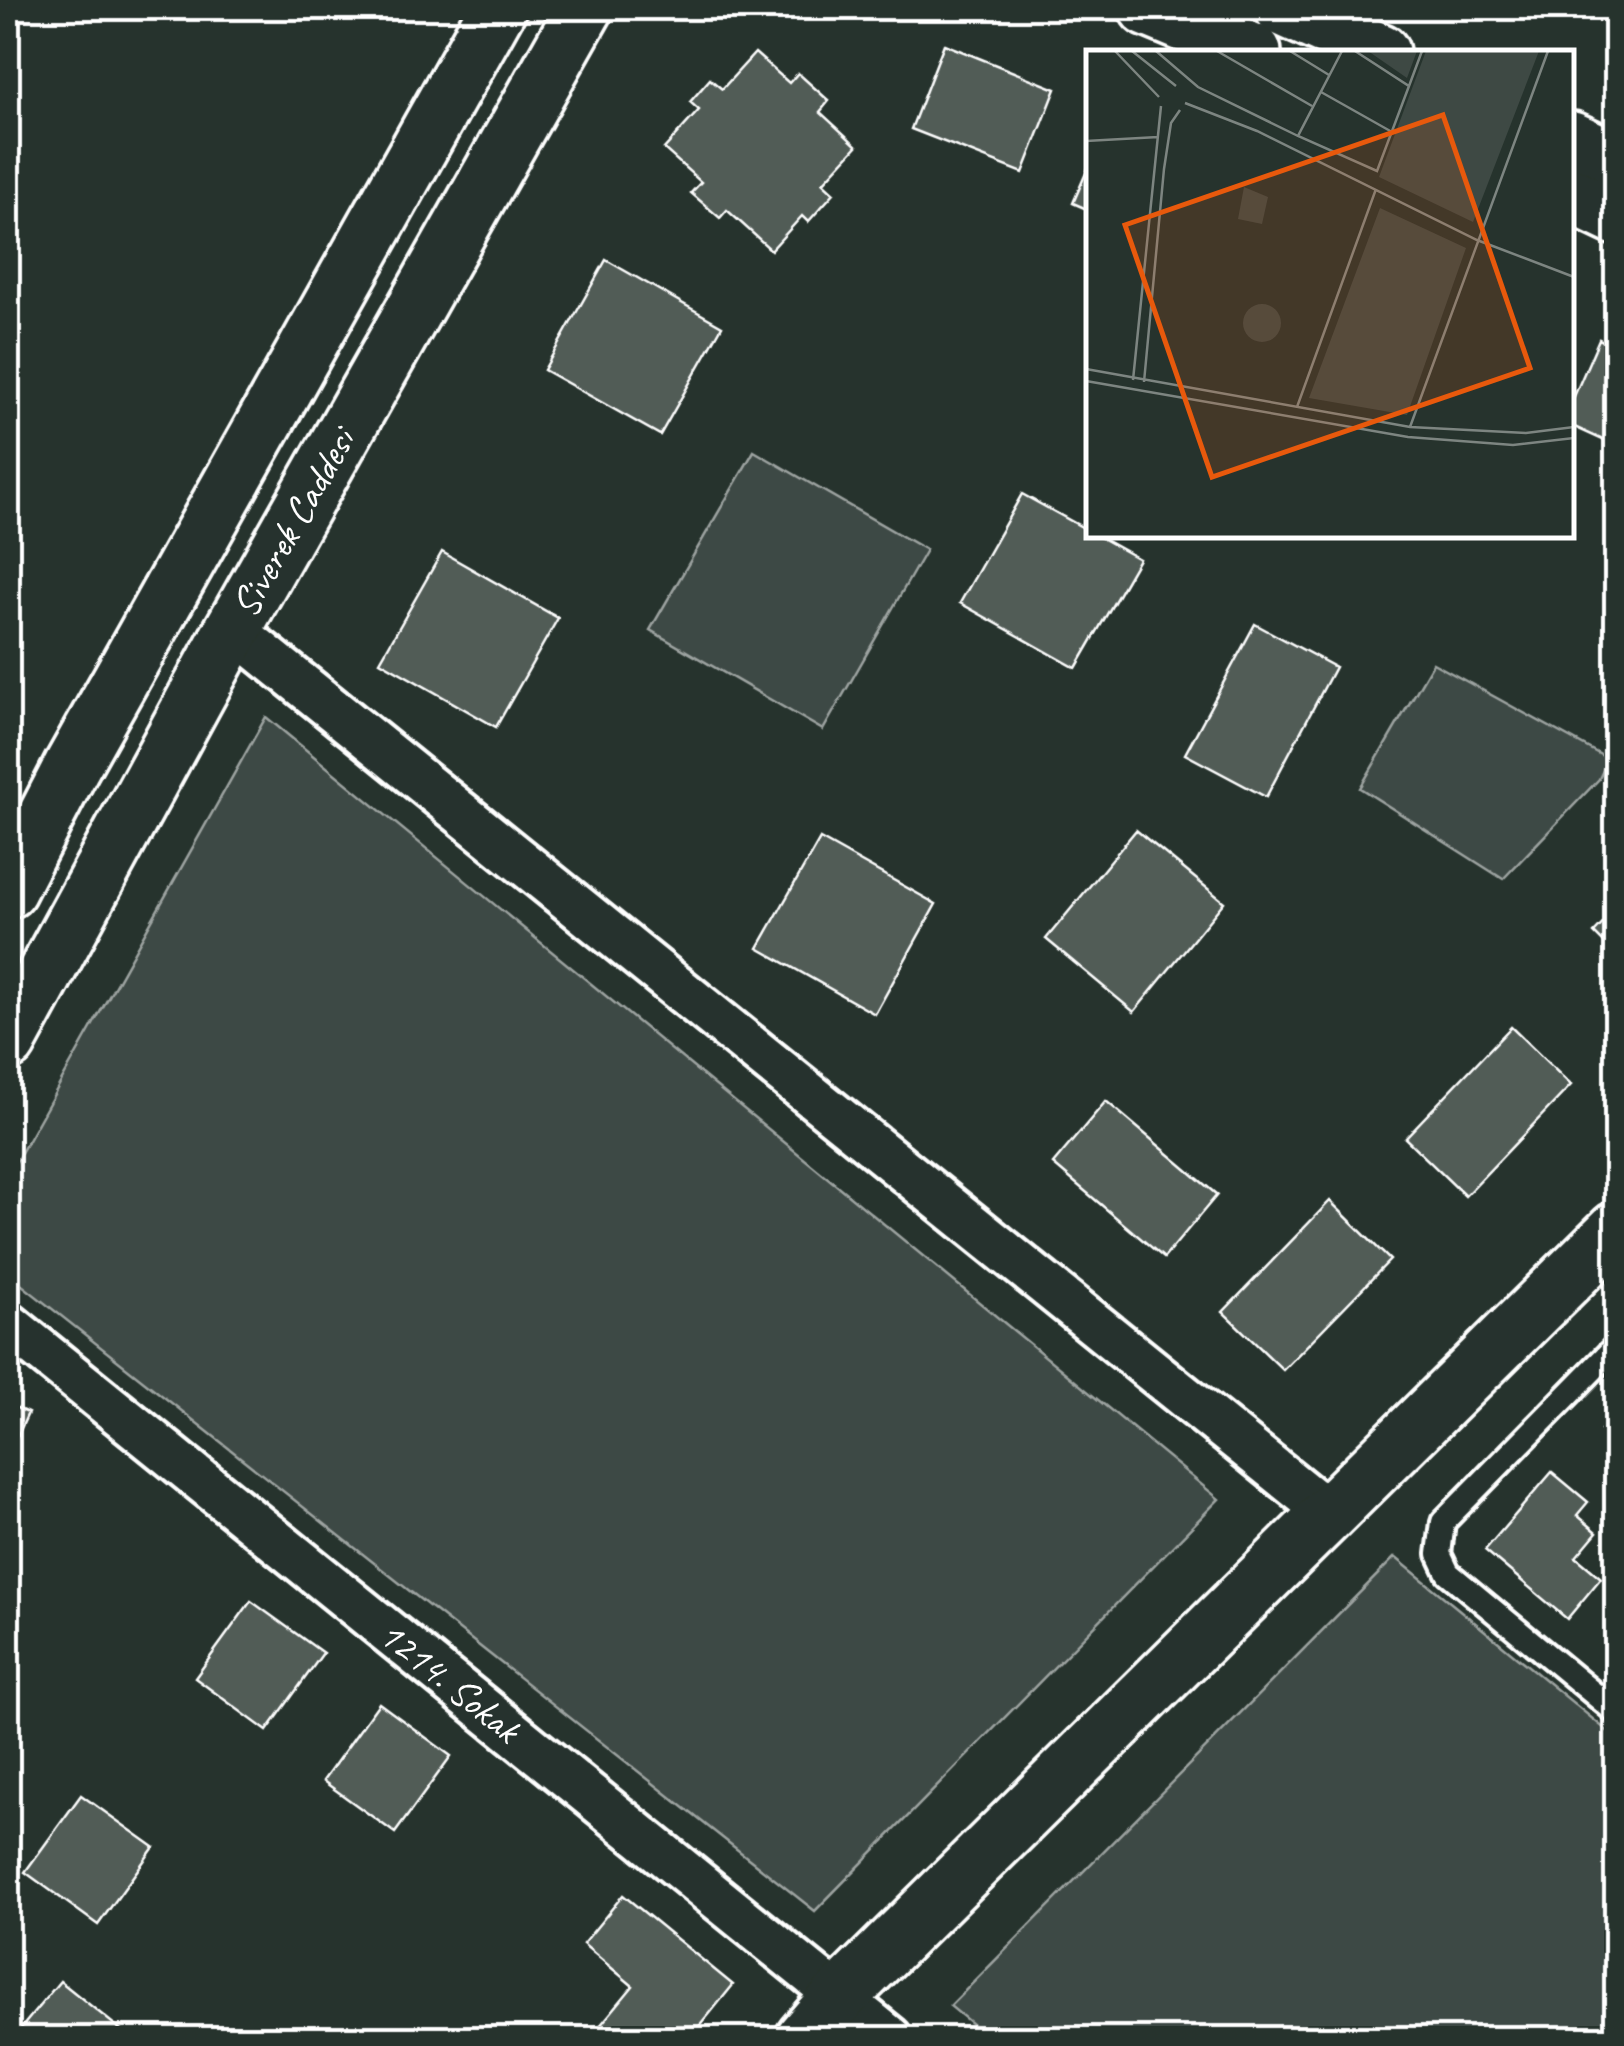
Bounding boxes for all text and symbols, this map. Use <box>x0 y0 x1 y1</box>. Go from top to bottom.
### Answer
inset map <box>1086 50 1574 538</box>
street label: Siverek Caddesi <box>220 416 368 626</box>
street label: 1214. Sokak <box>368 1609 532 1755</box>

